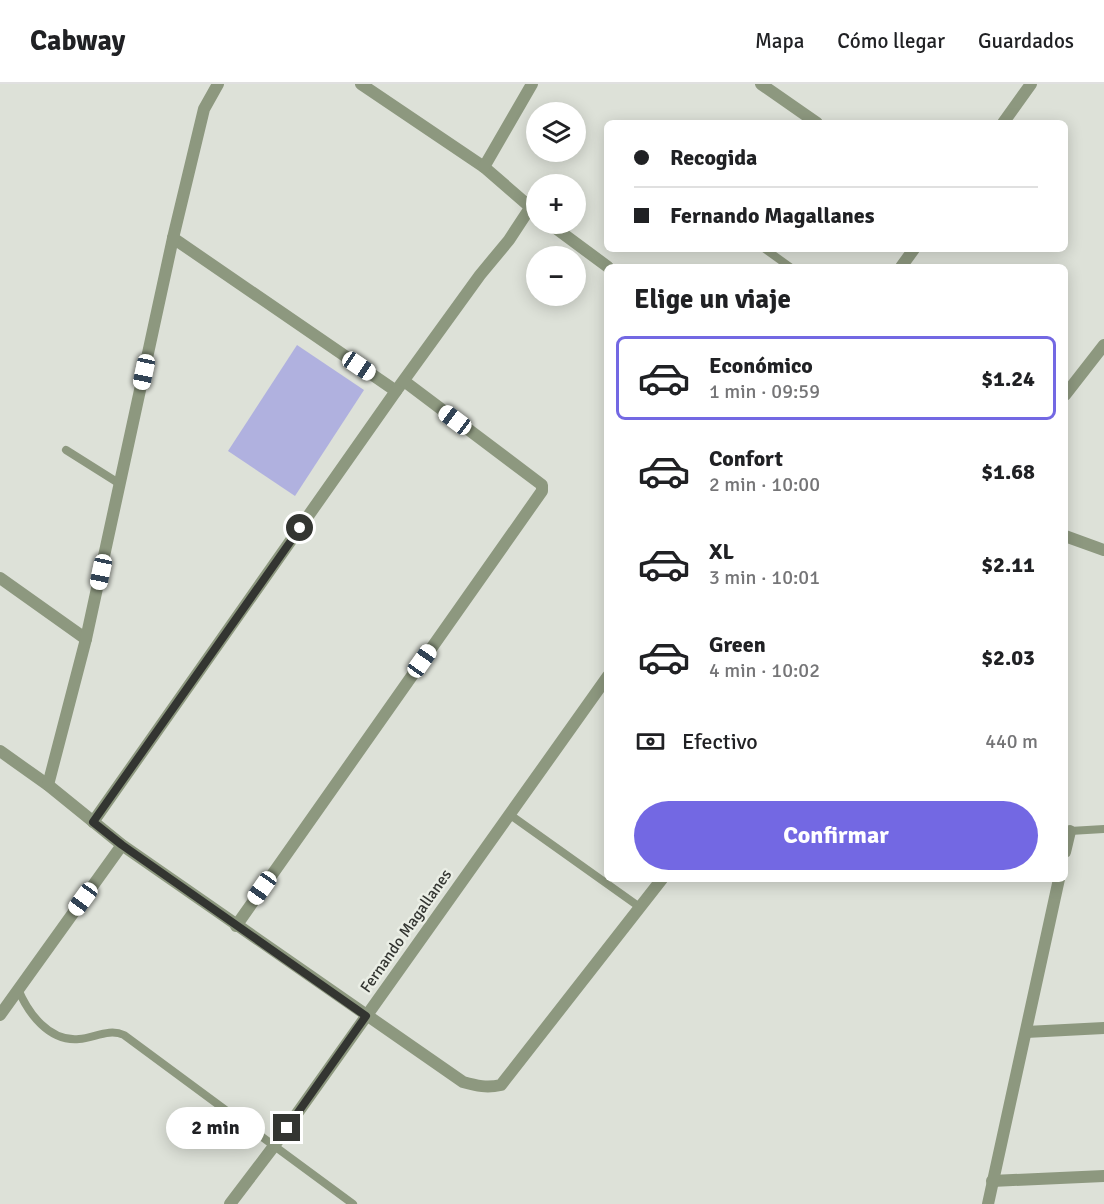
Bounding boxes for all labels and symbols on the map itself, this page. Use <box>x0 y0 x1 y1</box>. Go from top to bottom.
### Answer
car <box>339 348 379 384</box>
car <box>131 353 157 391</box>
car <box>435 402 475 438</box>
route start <box>286 514 313 541</box>
car <box>88 553 114 591</box>
car <box>404 641 440 681</box>
street label: Fernando Magallanes <box>356 865 456 997</box>
car <box>244 868 280 908</box>
car <box>65 879 101 919</box>
callout: 2 min <box>167 1107 266 1149</box>
route end <box>273 1114 300 1141</box>

